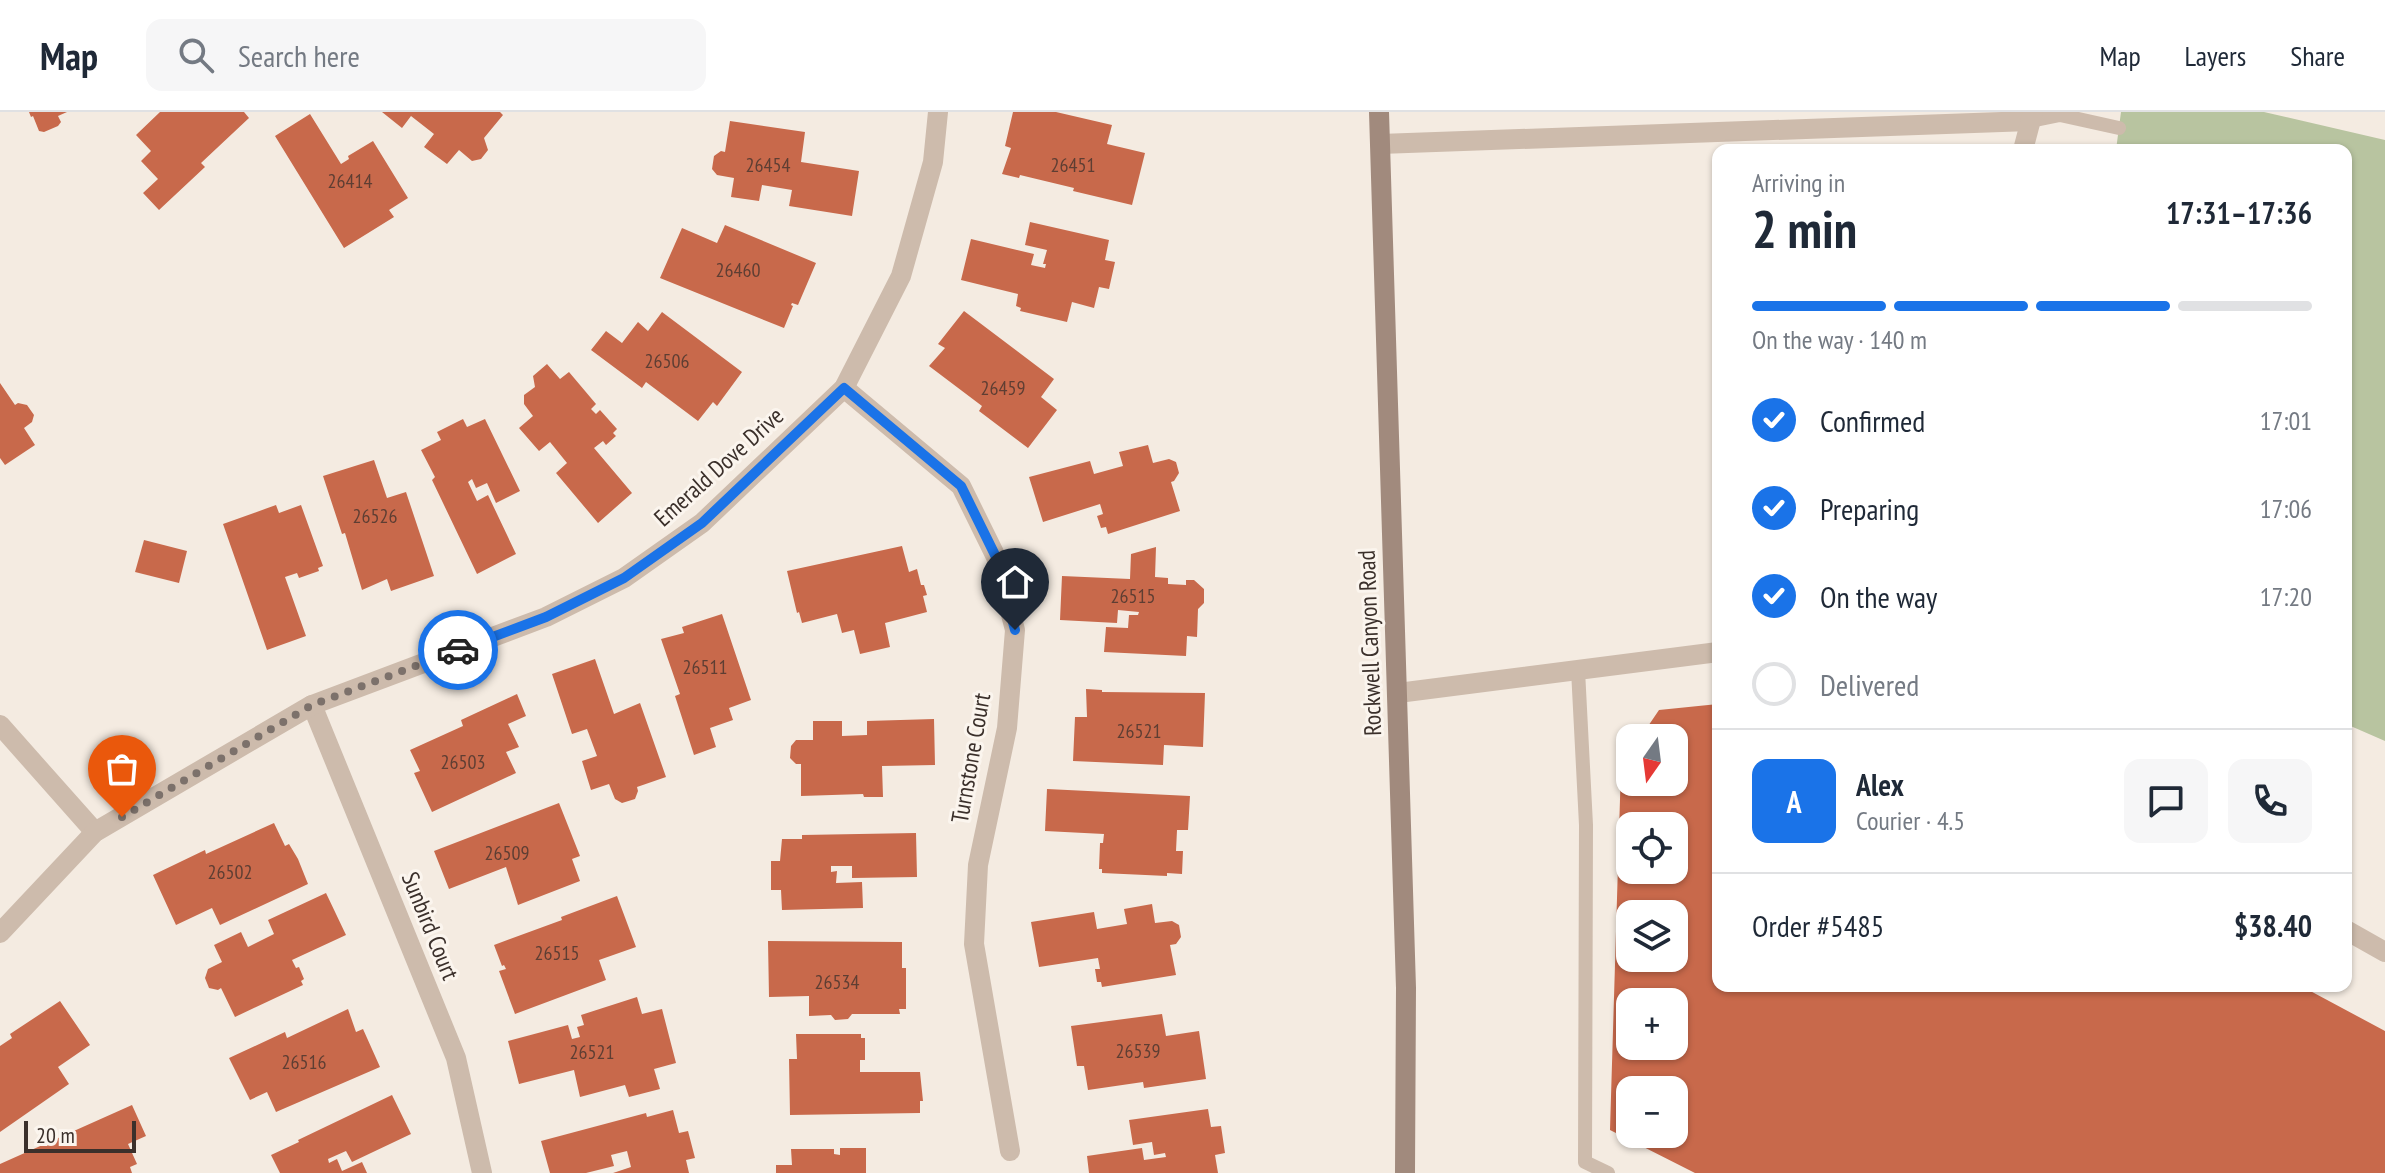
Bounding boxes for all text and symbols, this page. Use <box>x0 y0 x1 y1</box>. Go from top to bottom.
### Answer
search box <box>146 19 706 91</box>
text: Map <box>40 31 98 80</box>
icon: search <box>174 33 218 77</box>
text: Search here <box>238 36 360 75</box>
text: Map <box>2099 37 2141 74</box>
text: Layers <box>2185 37 2246 74</box>
text: Share <box>2290 37 2345 74</box>
house number: 26454 <box>746 152 791 178</box>
house number: 26451 <box>1051 152 1096 178</box>
text: Arriving in <box>1752 166 1845 199</box>
house number: 26414 <box>328 168 373 194</box>
text: 17:31–17:36 <box>2166 193 2312 232</box>
text: 2 min <box>1752 195 1857 262</box>
house number: 26460 <box>716 257 761 283</box>
text: On the way · 140 m <box>1752 323 1927 356</box>
house number: 26506 <box>645 348 690 374</box>
house number: 26459 <box>981 375 1026 401</box>
icon: check <box>1752 398 1796 442</box>
street label: Emerald Dove Drive <box>647 400 790 533</box>
text: Confirmed <box>1820 401 1925 440</box>
text: 17:01 <box>2260 404 2312 437</box>
icon: check <box>1752 486 1796 530</box>
text: Preparing <box>1820 489 1919 528</box>
text: 17:06 <box>2260 492 2312 525</box>
house number: 26526 <box>353 503 398 529</box>
pin <box>981 548 1049 630</box>
street label: Rockwell Canyon Road <box>1351 550 1388 736</box>
icon: home <box>993 560 1037 604</box>
icon: check <box>1752 574 1796 618</box>
text: On the way <box>1820 577 1937 616</box>
text: 17:20 <box>2260 580 2312 613</box>
house number: 26515 <box>1111 583 1156 609</box>
courier <box>418 610 498 690</box>
icon: car <box>436 628 480 672</box>
house number: 26511 <box>683 654 728 680</box>
text: Delivered <box>1820 665 1919 704</box>
street label: Turnstone Court <box>944 690 997 825</box>
house number: 26521 <box>1117 718 1162 744</box>
north arrow <box>1616 724 1688 796</box>
map controls <box>1616 724 1688 1148</box>
pin <box>88 735 156 817</box>
icon: bag <box>100 747 144 791</box>
house number: 26503 <box>441 749 486 775</box>
button: chat <box>2124 759 2208 843</box>
button: phone <box>2228 759 2312 843</box>
text: Alex <box>1856 765 1904 804</box>
text: A <box>1786 782 1802 821</box>
text: Courier · 4.5 <box>1856 804 1965 837</box>
button: locate <box>1616 812 1688 884</box>
house number: 26509 <box>485 840 530 866</box>
house number: 26502 <box>208 859 253 885</box>
street label: Sunbird Court <box>395 867 466 985</box>
button: layers <box>1616 900 1688 972</box>
text: Order #5485 <box>1752 906 1884 945</box>
text: $38.40 <box>2234 906 2312 945</box>
house number: 26515 <box>535 940 580 966</box>
house number: 26534 <box>815 969 860 995</box>
button: + <box>1616 988 1688 1060</box>
house number: 26539 <box>1116 1038 1161 1064</box>
house number: 26521 <box>570 1039 615 1065</box>
house number: 26516 <box>282 1049 327 1075</box>
button: − <box>1616 1076 1688 1148</box>
scale bar <box>24 1117 136 1153</box>
text: 20 m <box>36 1121 75 1149</box>

